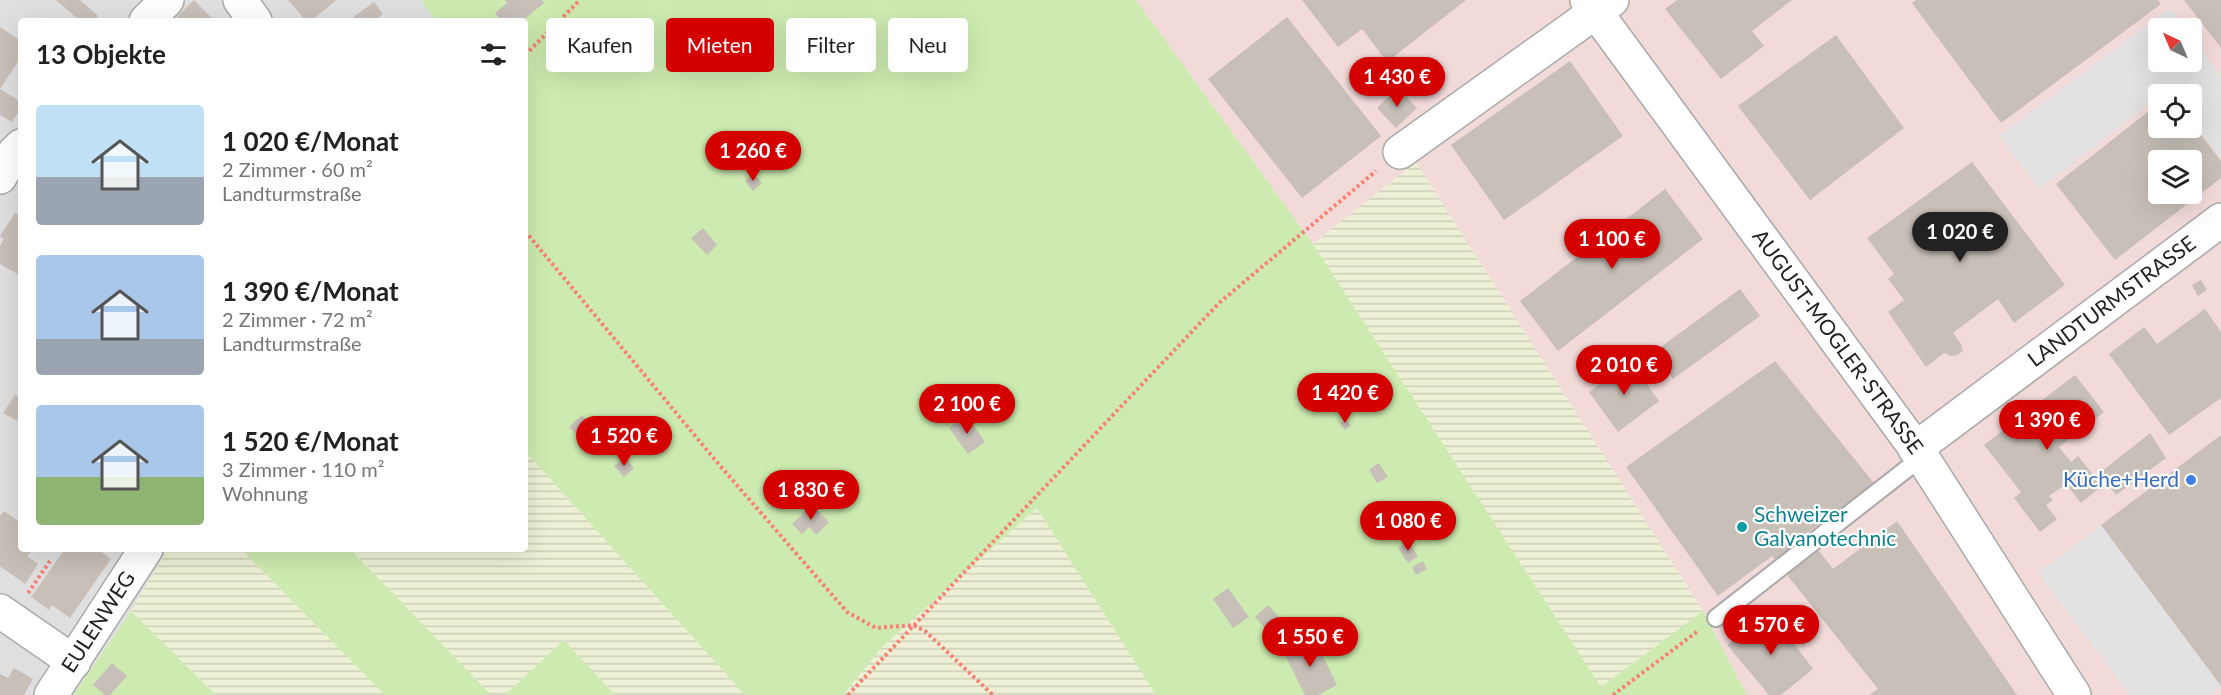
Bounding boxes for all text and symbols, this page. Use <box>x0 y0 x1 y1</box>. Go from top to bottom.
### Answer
chip: Kaufen <box>546 18 654 72</box>
chip: Mieten <box>666 18 774 72</box>
chip: Filter <box>786 18 876 72</box>
chip: Neu <box>888 18 968 72</box>
north arrow <box>2148 18 2202 72</box>
map controls <box>2148 18 2202 204</box>
text: 13 Objekte <box>36 38 166 70</box>
icon: filters <box>477 38 510 71</box>
pin: 1 430 € <box>1342 57 1452 108</box>
text: 1 430 € <box>1363 64 1431 88</box>
button: locate <box>2148 84 2202 138</box>
text: 1 020 €/Monat <box>222 125 399 157</box>
icon: home <box>84 129 156 201</box>
pin: 1 260 € <box>698 131 808 182</box>
text: 1 260 € <box>719 138 787 162</box>
button: layers <box>2148 150 2202 204</box>
text: 2 Zimmer · 60 m² <box>222 157 373 181</box>
text: Landturmstraße <box>222 181 362 205</box>
pin: 1 020 € <box>1905 212 2015 263</box>
pin: 1 100 € <box>1557 219 1667 270</box>
text: 1 020 € <box>1926 219 1994 243</box>
street label: AUGUST-MOGLER-STRASSE <box>1748 224 1929 458</box>
text: 1 100 € <box>1578 226 1646 250</box>
street label: LANDTURMSTRASSE <box>2022 230 2200 371</box>
text: 1 390 €/Monat <box>222 275 399 307</box>
icon: home <box>84 279 156 351</box>
text: 2 Zimmer · 72 m² <box>222 307 373 331</box>
text: Landturmstraße <box>222 331 362 355</box>
pin: 2 010 € <box>1569 345 1679 396</box>
text: 2 010 € <box>1590 352 1658 376</box>
pin: 1 420 € <box>1290 373 1400 424</box>
text: 1 420 € <box>1311 380 1379 404</box>
pin: 2 100 € <box>912 384 1022 435</box>
text: 2 100 € <box>933 391 1001 415</box>
pin: 1 390 € <box>1992 400 2102 451</box>
text: 1 390 € <box>2013 407 2081 431</box>
pin: 1 520 € <box>569 416 679 467</box>
text: 1 520 € <box>590 423 658 447</box>
text: 1 520 €/Monat <box>222 425 399 457</box>
icon: home <box>84 429 156 501</box>
text: 3 Zimmer · 110 m² <box>222 457 384 481</box>
place label: Küche+Herd <box>2063 466 2179 491</box>
pin: 1 830 € <box>756 470 866 521</box>
marker: Küche+Herd <box>2184 473 2198 487</box>
text: 1 830 € <box>777 477 845 501</box>
text: Wohnung <box>222 481 308 505</box>
pin: 1 080 € <box>1353 501 1463 552</box>
place label: Schweizer Galvanotechnic <box>1754 501 1896 550</box>
text: 1 080 € <box>1374 508 1442 532</box>
marker: Schweizer Galvanotechnic <box>1735 520 1749 534</box>
street label: EULENWEG <box>55 566 139 676</box>
pin: 1 570 € <box>1716 605 1826 656</box>
text: 1 570 € <box>1737 612 1805 636</box>
pin: 1 550 € <box>1255 617 1365 668</box>
text: 1 550 € <box>1276 624 1344 648</box>

